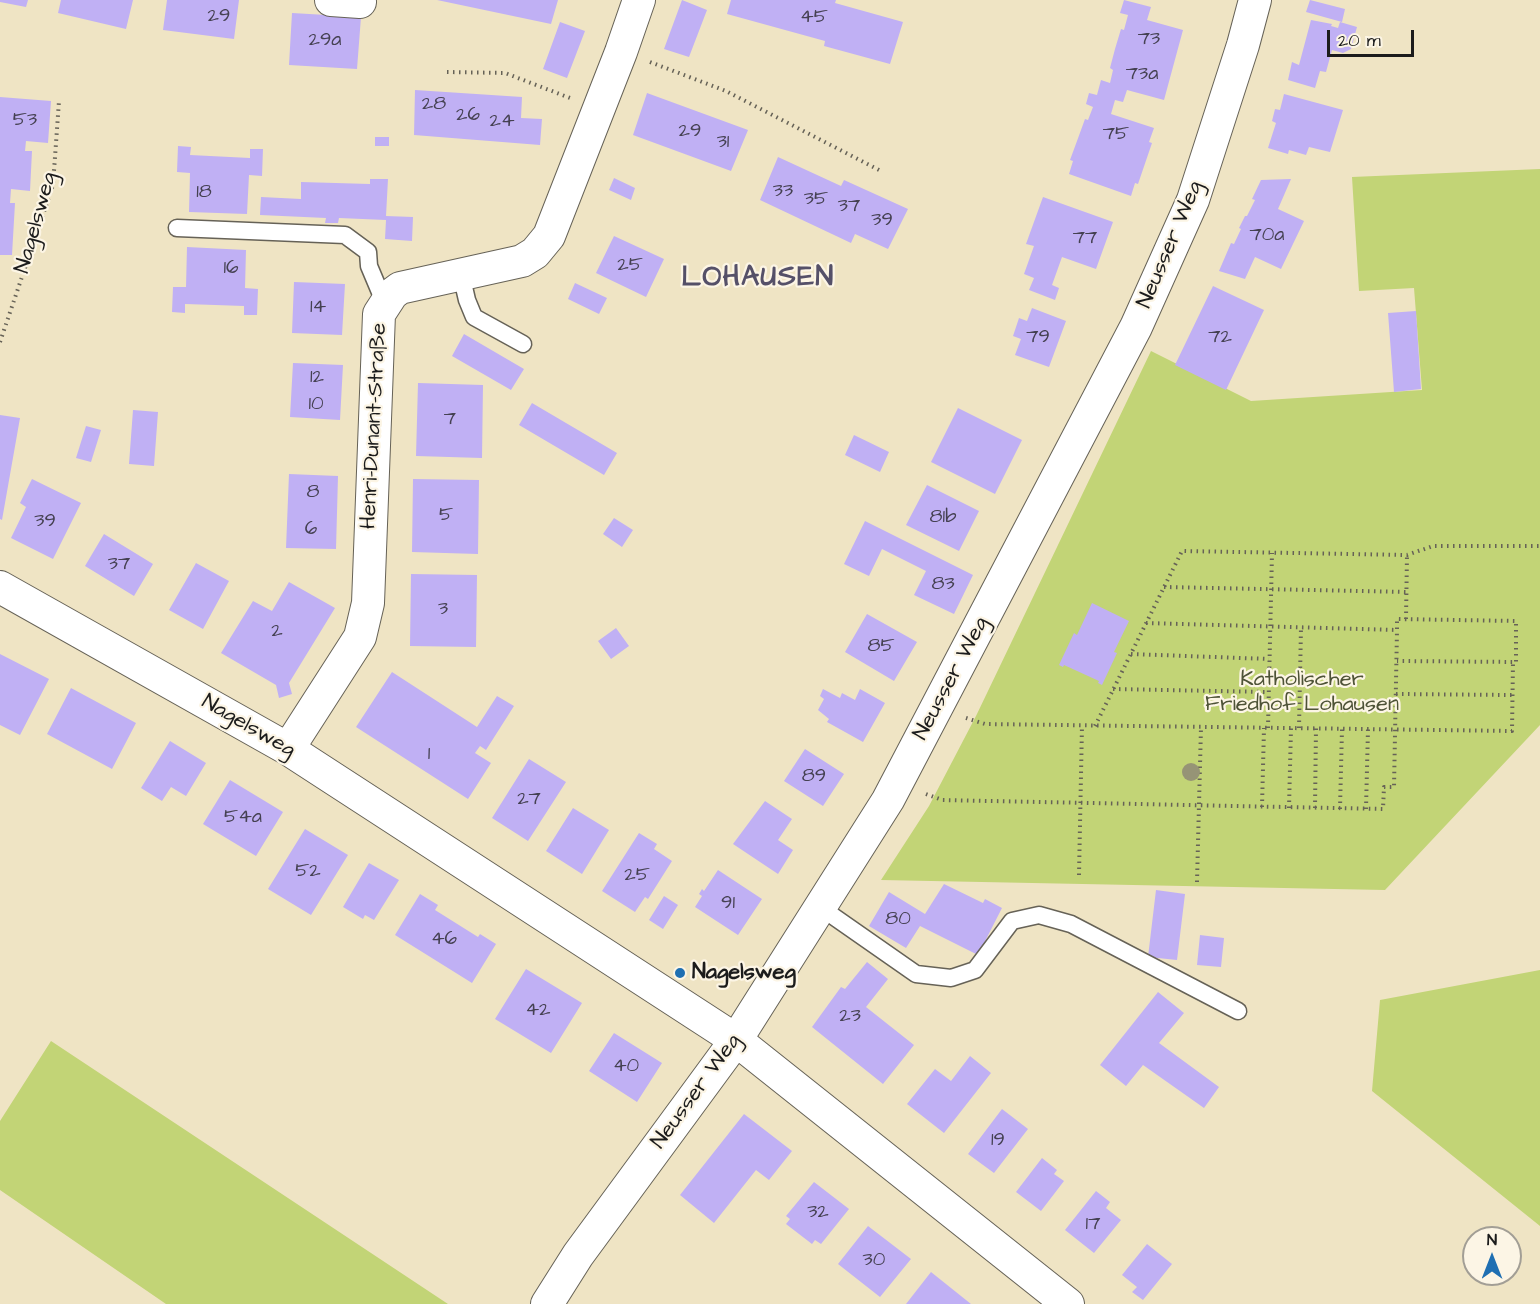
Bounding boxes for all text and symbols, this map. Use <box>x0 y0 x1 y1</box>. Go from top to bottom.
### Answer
house number: 29 <box>208 5 230 29</box>
house number: 45 <box>800 6 828 30</box>
scale bar <box>1330 18 1417 56</box>
house number: 73 <box>1138 28 1160 52</box>
text: 20 m <box>1338 28 1381 53</box>
house number: 29a <box>308 29 342 53</box>
house number: 73a <box>1126 63 1158 87</box>
house number: 28 <box>422 93 446 117</box>
house number: 26 <box>456 104 480 128</box>
house number: 53 <box>13 109 37 133</box>
house number: 24 <box>489 110 515 134</box>
house number: 29 <box>679 120 701 144</box>
house number: 75 <box>1103 123 1129 147</box>
house number: 31 <box>717 131 729 155</box>
street label: Nagelsweg <box>10 169 64 277</box>
street label: Neusser Weg <box>1132 177 1210 313</box>
house number: 33 <box>773 180 793 204</box>
house number: 18 <box>196 181 212 205</box>
house number: 35 <box>804 188 828 212</box>
house number: 37 <box>838 195 860 219</box>
house number: 39 <box>871 209 893 233</box>
house number: 70a <box>1249 224 1285 248</box>
house number: 77 <box>1073 227 1097 251</box>
house number: 25 <box>617 254 643 278</box>
house number: 16 <box>223 257 239 281</box>
district label: LOHAUSEN <box>682 262 834 296</box>
house number: 14 <box>310 296 326 320</box>
street label: Henri-Dunant-Straße <box>356 322 394 530</box>
house number: 79 <box>1026 326 1050 350</box>
house number: 72 <box>1208 326 1232 350</box>
house number: 12 <box>310 366 324 390</box>
house number: 10 <box>308 393 324 417</box>
house number: 7 <box>444 408 456 432</box>
house number: 8 <box>307 481 319 505</box>
house number: 5 <box>439 504 453 528</box>
house number: 81b <box>930 506 956 530</box>
house number: 39 <box>34 510 56 534</box>
house number: 6 <box>305 518 317 542</box>
house number: 37 <box>108 553 130 577</box>
house number: 83 <box>931 573 955 597</box>
house number: 3 <box>438 598 448 622</box>
street label: Neusser Weg <box>908 613 996 745</box>
house number: 2 <box>271 620 283 644</box>
house number: 85 <box>867 635 895 659</box>
park label: Katholischer Friedhof Lohausen <box>1205 667 1399 718</box>
street label: Nagelsweg <box>196 690 300 764</box>
house number: 1 <box>428 743 430 767</box>
house number: 89 <box>802 765 826 789</box>
house number: 27 <box>517 788 541 812</box>
house number: 54a <box>224 806 262 830</box>
house number: 52 <box>295 860 321 884</box>
house number: 25 <box>624 864 650 888</box>
house number: 91 <box>721 892 735 916</box>
house number: 80 <box>885 908 911 932</box>
house number: 46 <box>431 928 457 952</box>
place label: Nagelsweg <box>692 960 796 986</box>
marker: Nagelsweg <box>673 966 687 980</box>
house number: 42 <box>525 999 551 1023</box>
house number: 23 <box>839 1005 861 1029</box>
street label: Neusser Weg <box>646 1029 748 1155</box>
house number: 40 <box>613 1055 639 1079</box>
house number: 19 <box>991 1129 1005 1153</box>
house number: 32 <box>807 1201 829 1225</box>
house number: 17 <box>1086 1213 1100 1237</box>
north arrow <box>1462 1226 1522 1286</box>
text: N <box>1487 1229 1497 1251</box>
house number: 30 <box>863 1249 885 1273</box>

